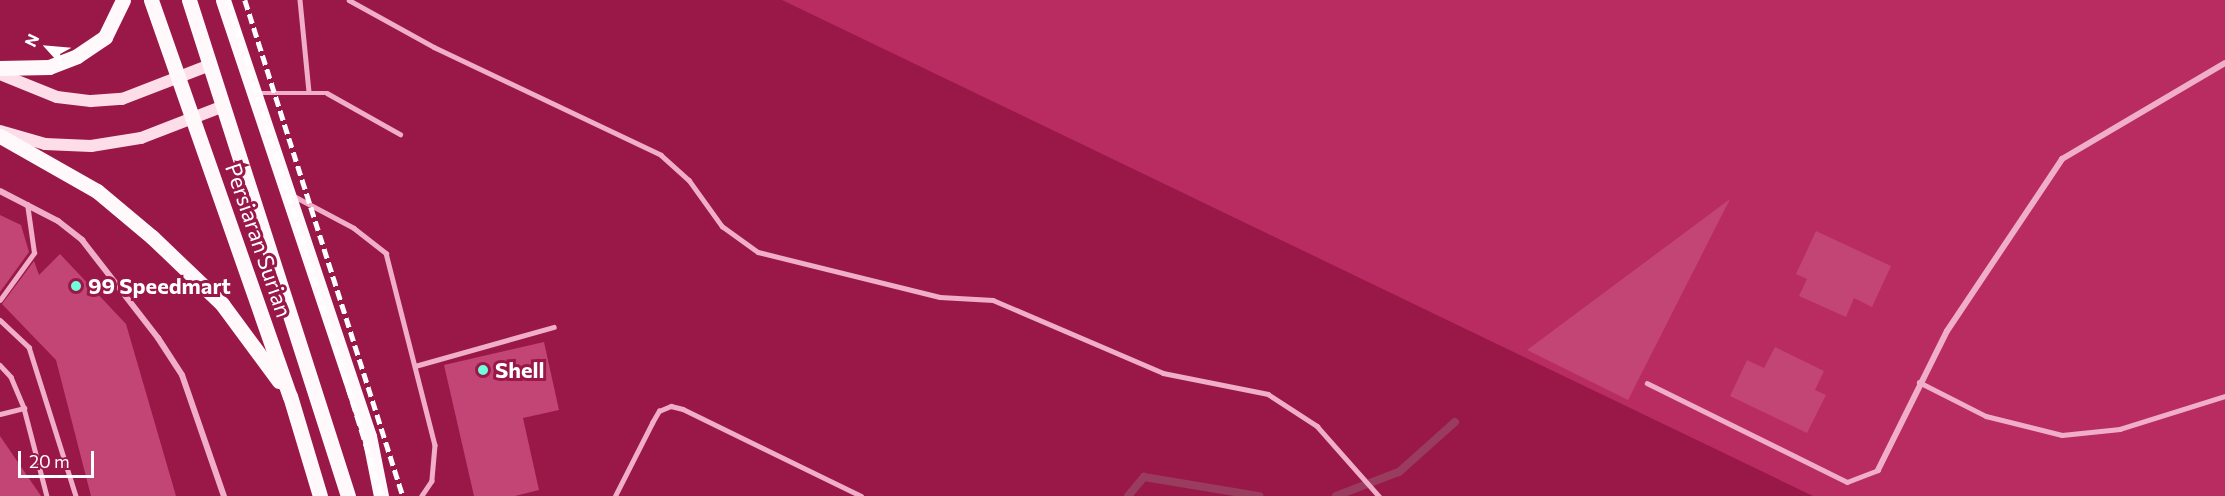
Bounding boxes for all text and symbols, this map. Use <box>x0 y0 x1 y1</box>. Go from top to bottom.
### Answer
north arrow <box>18 18 78 78</box>
text: N <box>20 30 43 49</box>
street label: Persiaran Surian <box>220 159 298 321</box>
place label: 99 Speedmart <box>88 273 231 299</box>
marker: 99 Speedmart <box>69 279 83 293</box>
place label: Shell <box>495 357 545 383</box>
marker: Shell <box>476 363 490 377</box>
scale bar <box>21 439 98 477</box>
text: 20 m <box>29 450 70 472</box>

